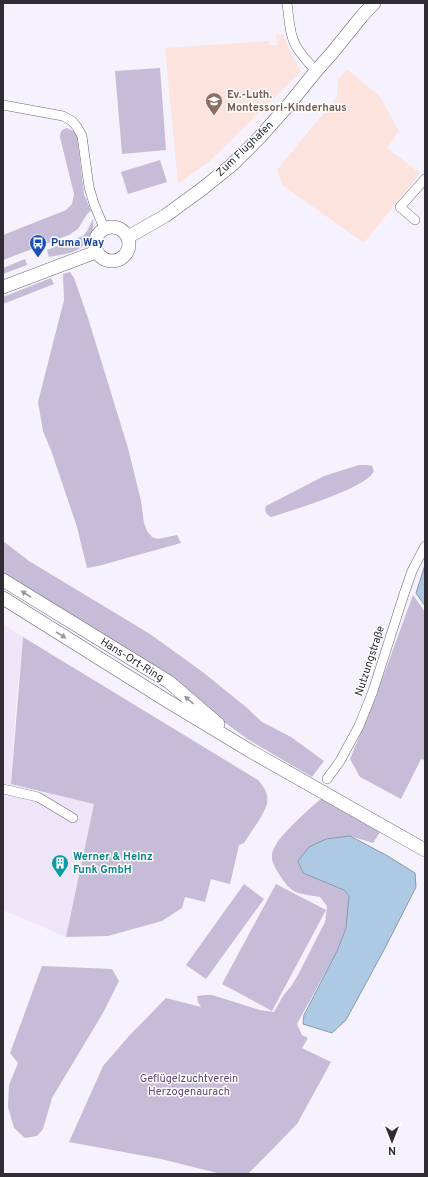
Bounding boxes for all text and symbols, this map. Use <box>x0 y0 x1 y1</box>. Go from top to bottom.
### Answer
place label: Ev.-Luth. Montessori-Kinderhaus <box>227 88 347 115</box>
school or university icon: Ev.-Luth. Montessori-Kinderhaus <box>204 91 224 116</box>
street label: Zum Flughafen <box>213 118 277 180</box>
bus stop icon: Puma Way <box>28 233 48 258</box>
place label: Puma Way <box>51 236 104 250</box>
one-way arrow <box>20 590 32 597</box>
street label: Nutzungstraße <box>352 624 388 698</box>
one-way arrow <box>55 631 67 638</box>
street label: Hans-Ort-Ring <box>98 635 166 685</box>
one-way arrow <box>184 695 195 704</box>
place label: Werner & Heinz Funk GmbH <box>73 850 153 877</box>
building icon: Werner & Heinz Funk GmbH <box>50 853 70 878</box>
park label: Geflügelzuchtverein Herzogenaurach <box>140 1072 238 1099</box>
north arrow <box>372 1121 412 1161</box>
text: N <box>388 1143 396 1157</box>

